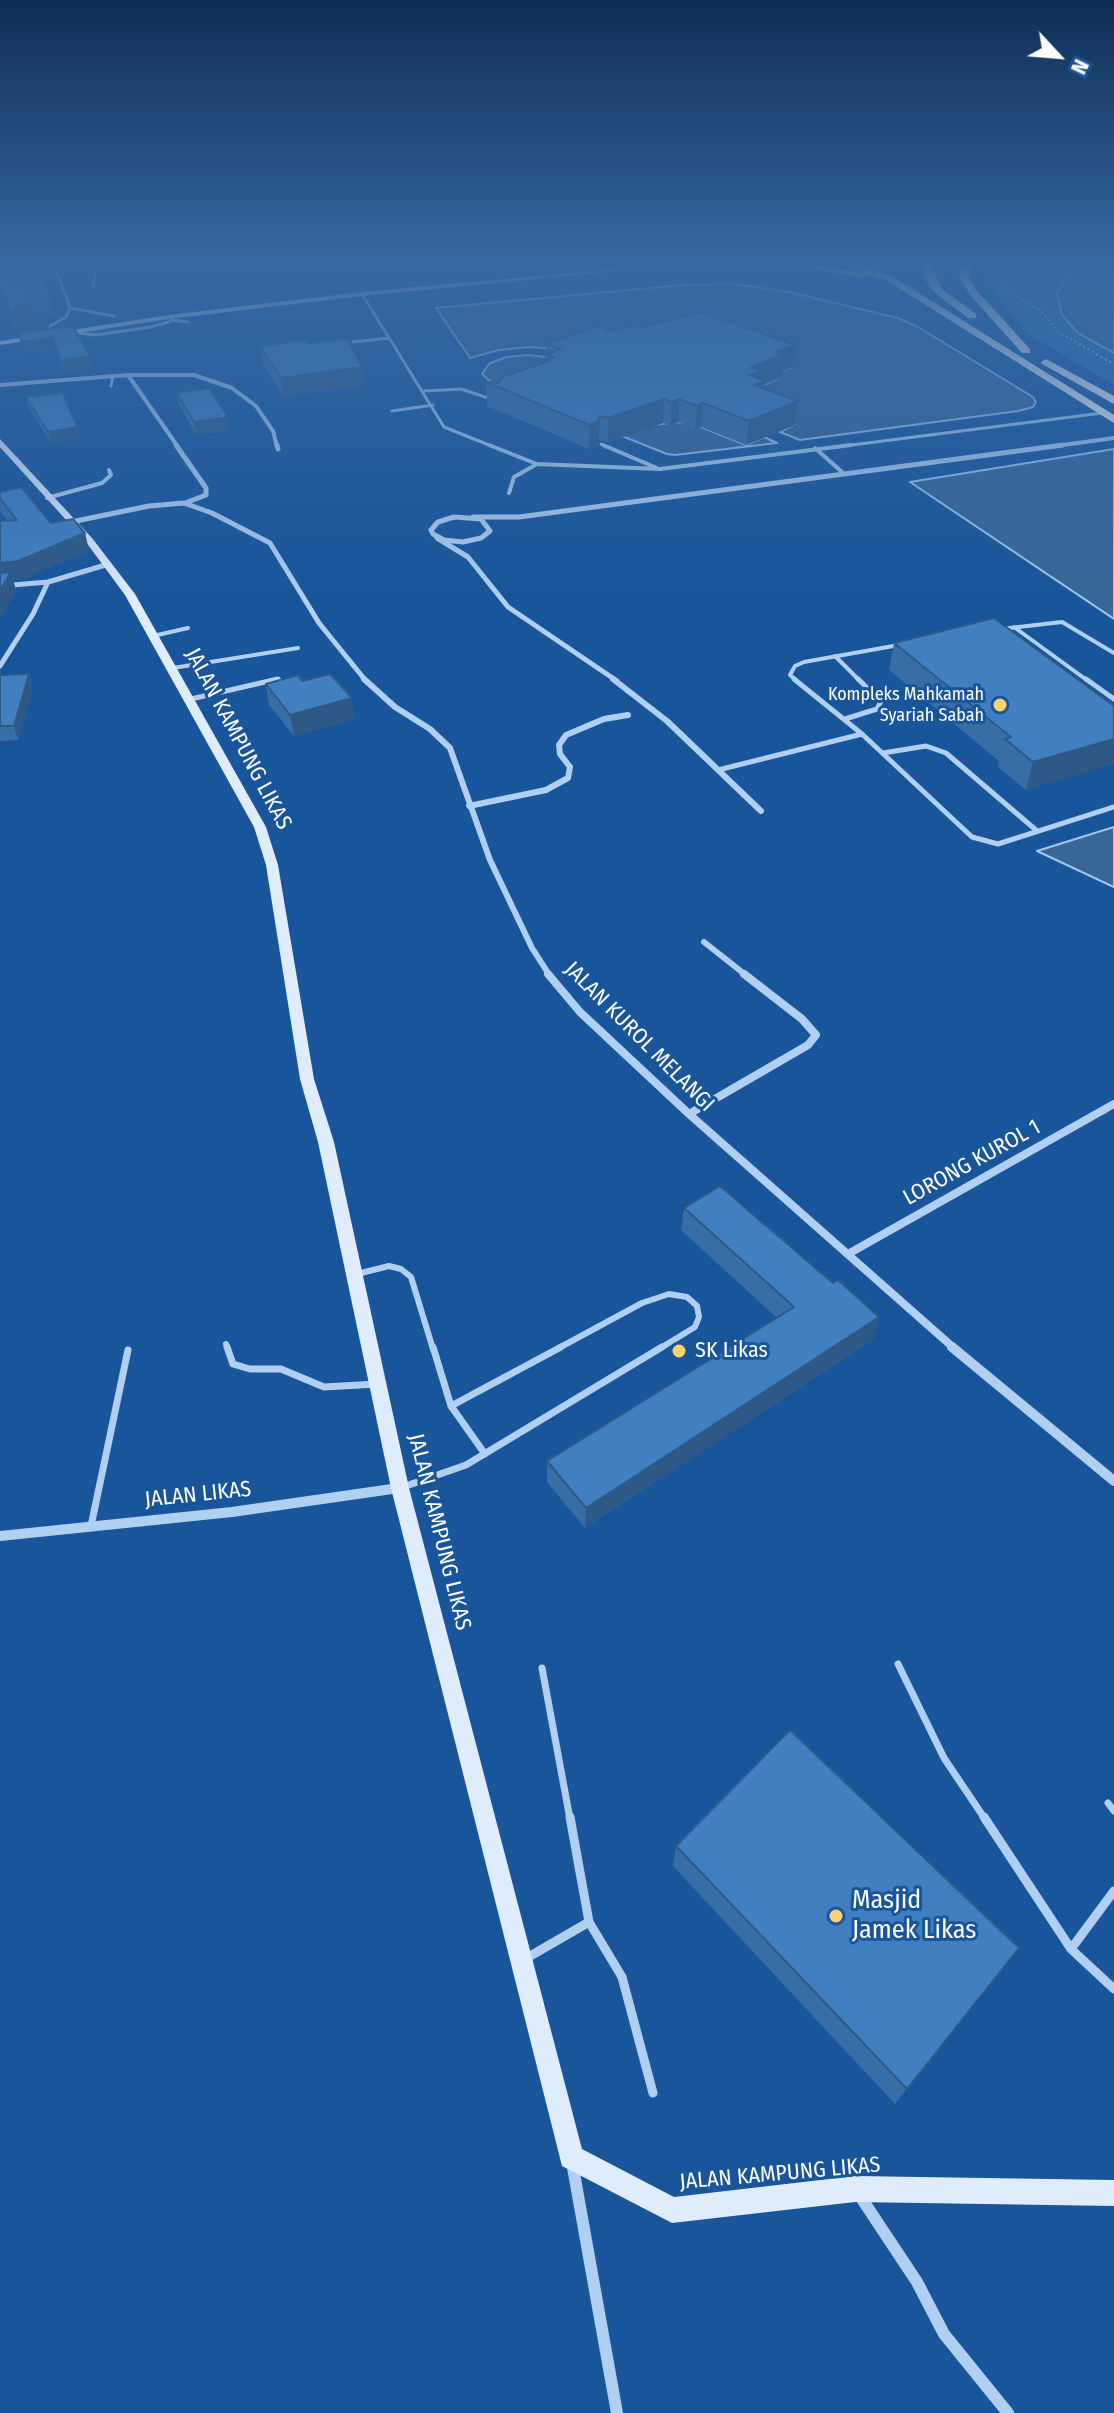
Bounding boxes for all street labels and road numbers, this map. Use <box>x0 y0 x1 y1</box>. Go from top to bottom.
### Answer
street label: JALAN KAMPUNG LIKAS <box>179 644 297 834</box>
street label: JALAN KUROL MELANGI <box>558 956 720 1118</box>
street label: LORONG KUROL 1 <box>899 1114 1045 1212</box>
street label: JALAN KAMPUNG LIKAS <box>402 1431 476 1633</box>
street label: JALAN LIKAS <box>143 1476 253 1514</box>
street label: JALAN KAMPUNG LIKAS <box>678 2152 882 2196</box>

